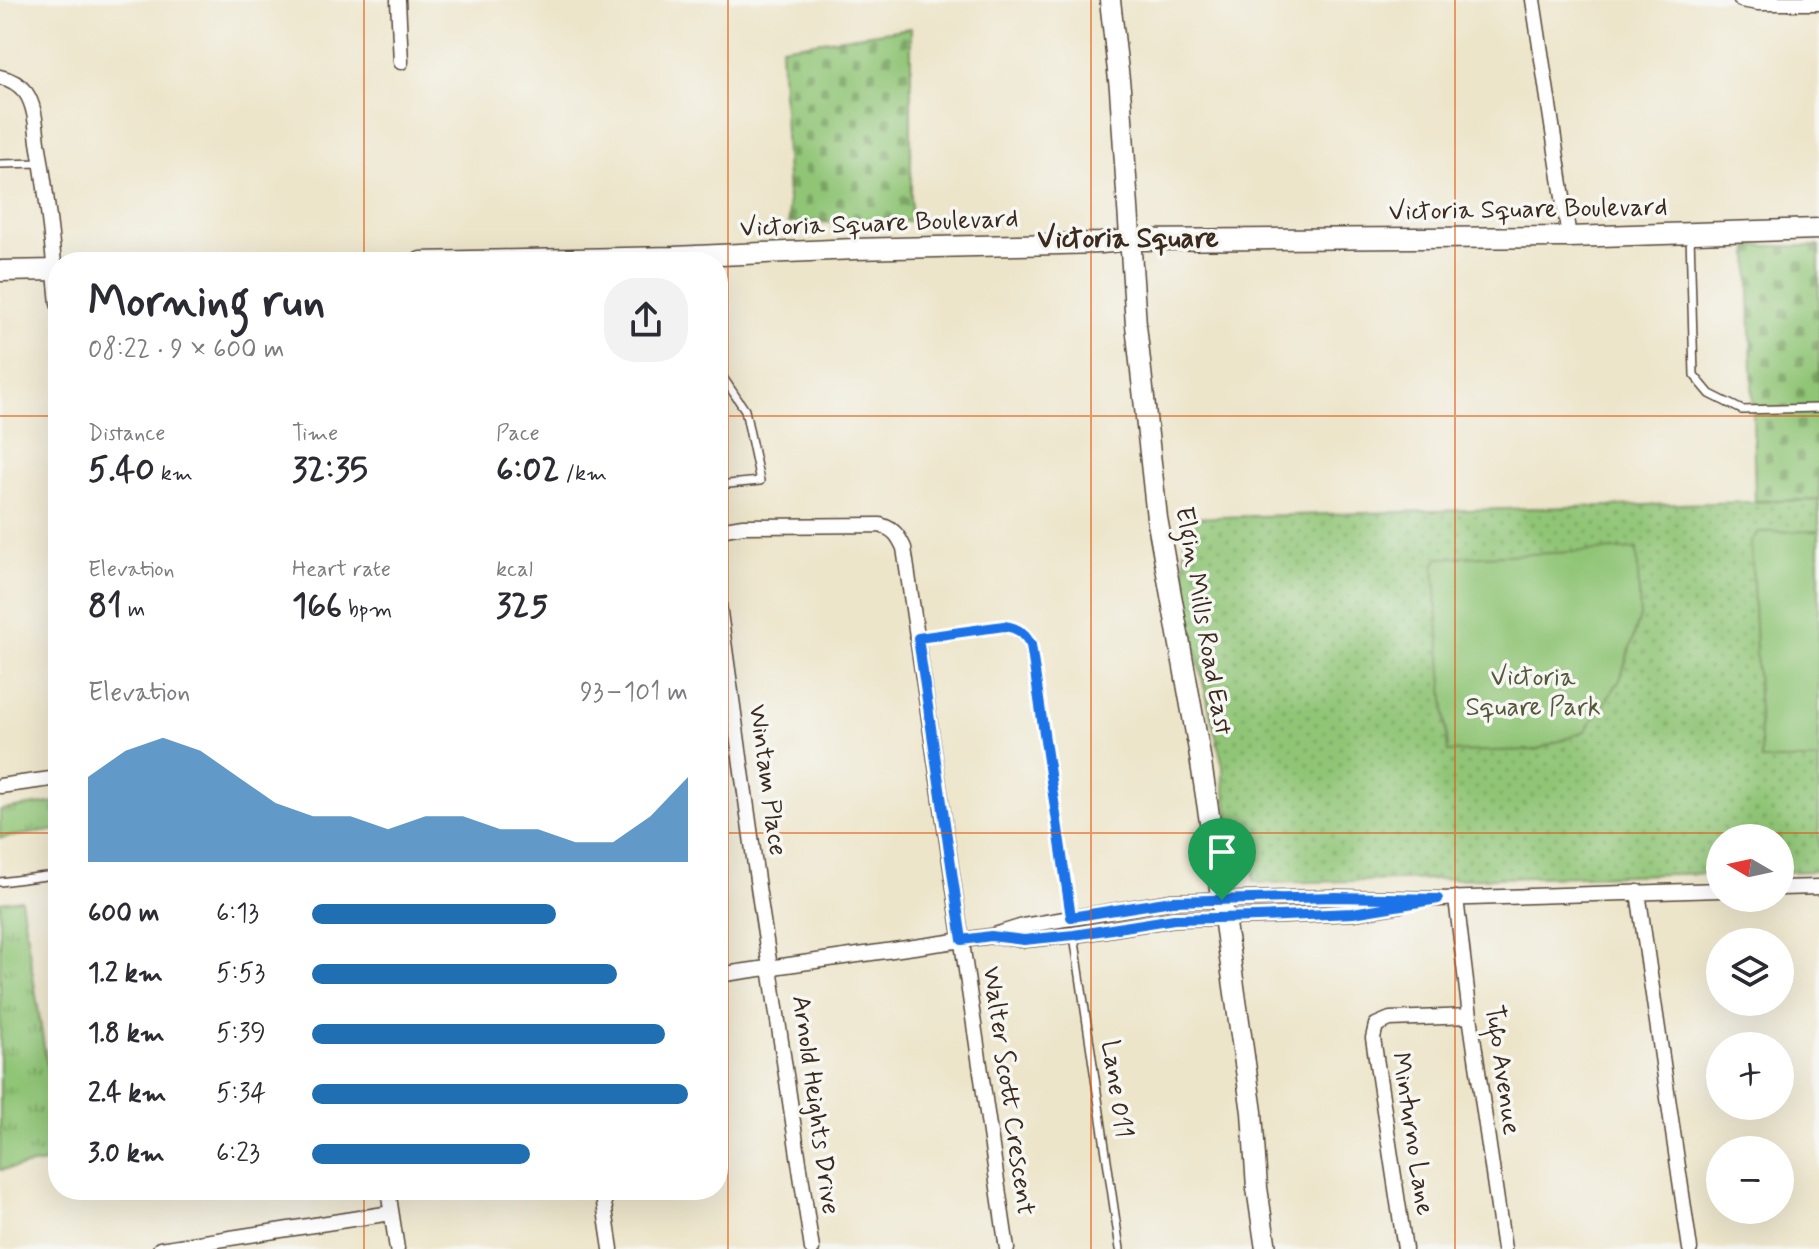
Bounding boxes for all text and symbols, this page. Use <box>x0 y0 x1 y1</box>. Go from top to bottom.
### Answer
street label: Victoria Square Boulevard <box>1388 191 1668 229</box>
street label: Victoria Square Boulevard <box>739 202 1019 246</box>
district label: Victoria Square <box>1037 221 1219 258</box>
text: Morning run <box>88 274 325 332</box>
button: share <box>604 278 688 362</box>
text: 08:22 · 9 × 600 m <box>88 333 284 367</box>
text: Distance <box>88 420 165 448</box>
text: Time <box>292 420 338 448</box>
text: Pace <box>496 420 540 448</box>
text: 5.40 <box>88 448 155 493</box>
text: 32:35 <box>292 448 368 493</box>
text: 6:02 <box>496 448 559 493</box>
text: km <box>155 460 193 488</box>
text: /km <box>559 460 607 488</box>
street label: Elgin Mills Road East <box>1163 504 1240 738</box>
text: Elevation <box>88 556 175 584</box>
text: Heart rate <box>292 556 391 584</box>
text: kcal <box>496 556 533 584</box>
text: 81 <box>88 584 122 629</box>
text: 166 <box>292 584 342 629</box>
text: 325 <box>496 584 548 629</box>
text: m <box>122 596 145 624</box>
text: bpm <box>342 596 392 624</box>
park label: Victoria Square Park <box>1465 661 1601 725</box>
text: Elevation <box>88 676 190 710</box>
text: 93–101 m <box>580 676 688 710</box>
street label: Wintam Place <box>740 702 794 858</box>
pin <box>1188 818 1256 900</box>
north arrow <box>1706 824 1794 912</box>
map controls <box>1706 824 1794 1224</box>
icon: arrive <box>1200 830 1244 874</box>
text: 600 m <box>88 897 160 931</box>
text: 6:13 <box>216 897 259 931</box>
button: layers <box>1706 928 1794 1016</box>
text: 1.2 km <box>88 957 163 991</box>
text: 5:53 <box>216 957 265 991</box>
street label: Walter Scott Crescent <box>974 964 1042 1218</box>
street label: Arnold Heights Drive <box>783 993 847 1217</box>
street label: Tufo Avenue <box>1474 1003 1528 1138</box>
text: 1.8 km <box>88 1017 165 1051</box>
text: 5:39 <box>216 1017 266 1051</box>
button: + <box>1706 1032 1794 1120</box>
street label: Lane 011 <box>1092 1038 1140 1140</box>
street label: Minturno Lane <box>1382 1050 1442 1218</box>
text: 2.4 km <box>88 1077 166 1111</box>
text: 5:34 <box>216 1077 266 1111</box>
button: − <box>1706 1136 1794 1224</box>
text: 3.0 km <box>88 1137 165 1171</box>
text: 6:23 <box>216 1137 260 1171</box>

